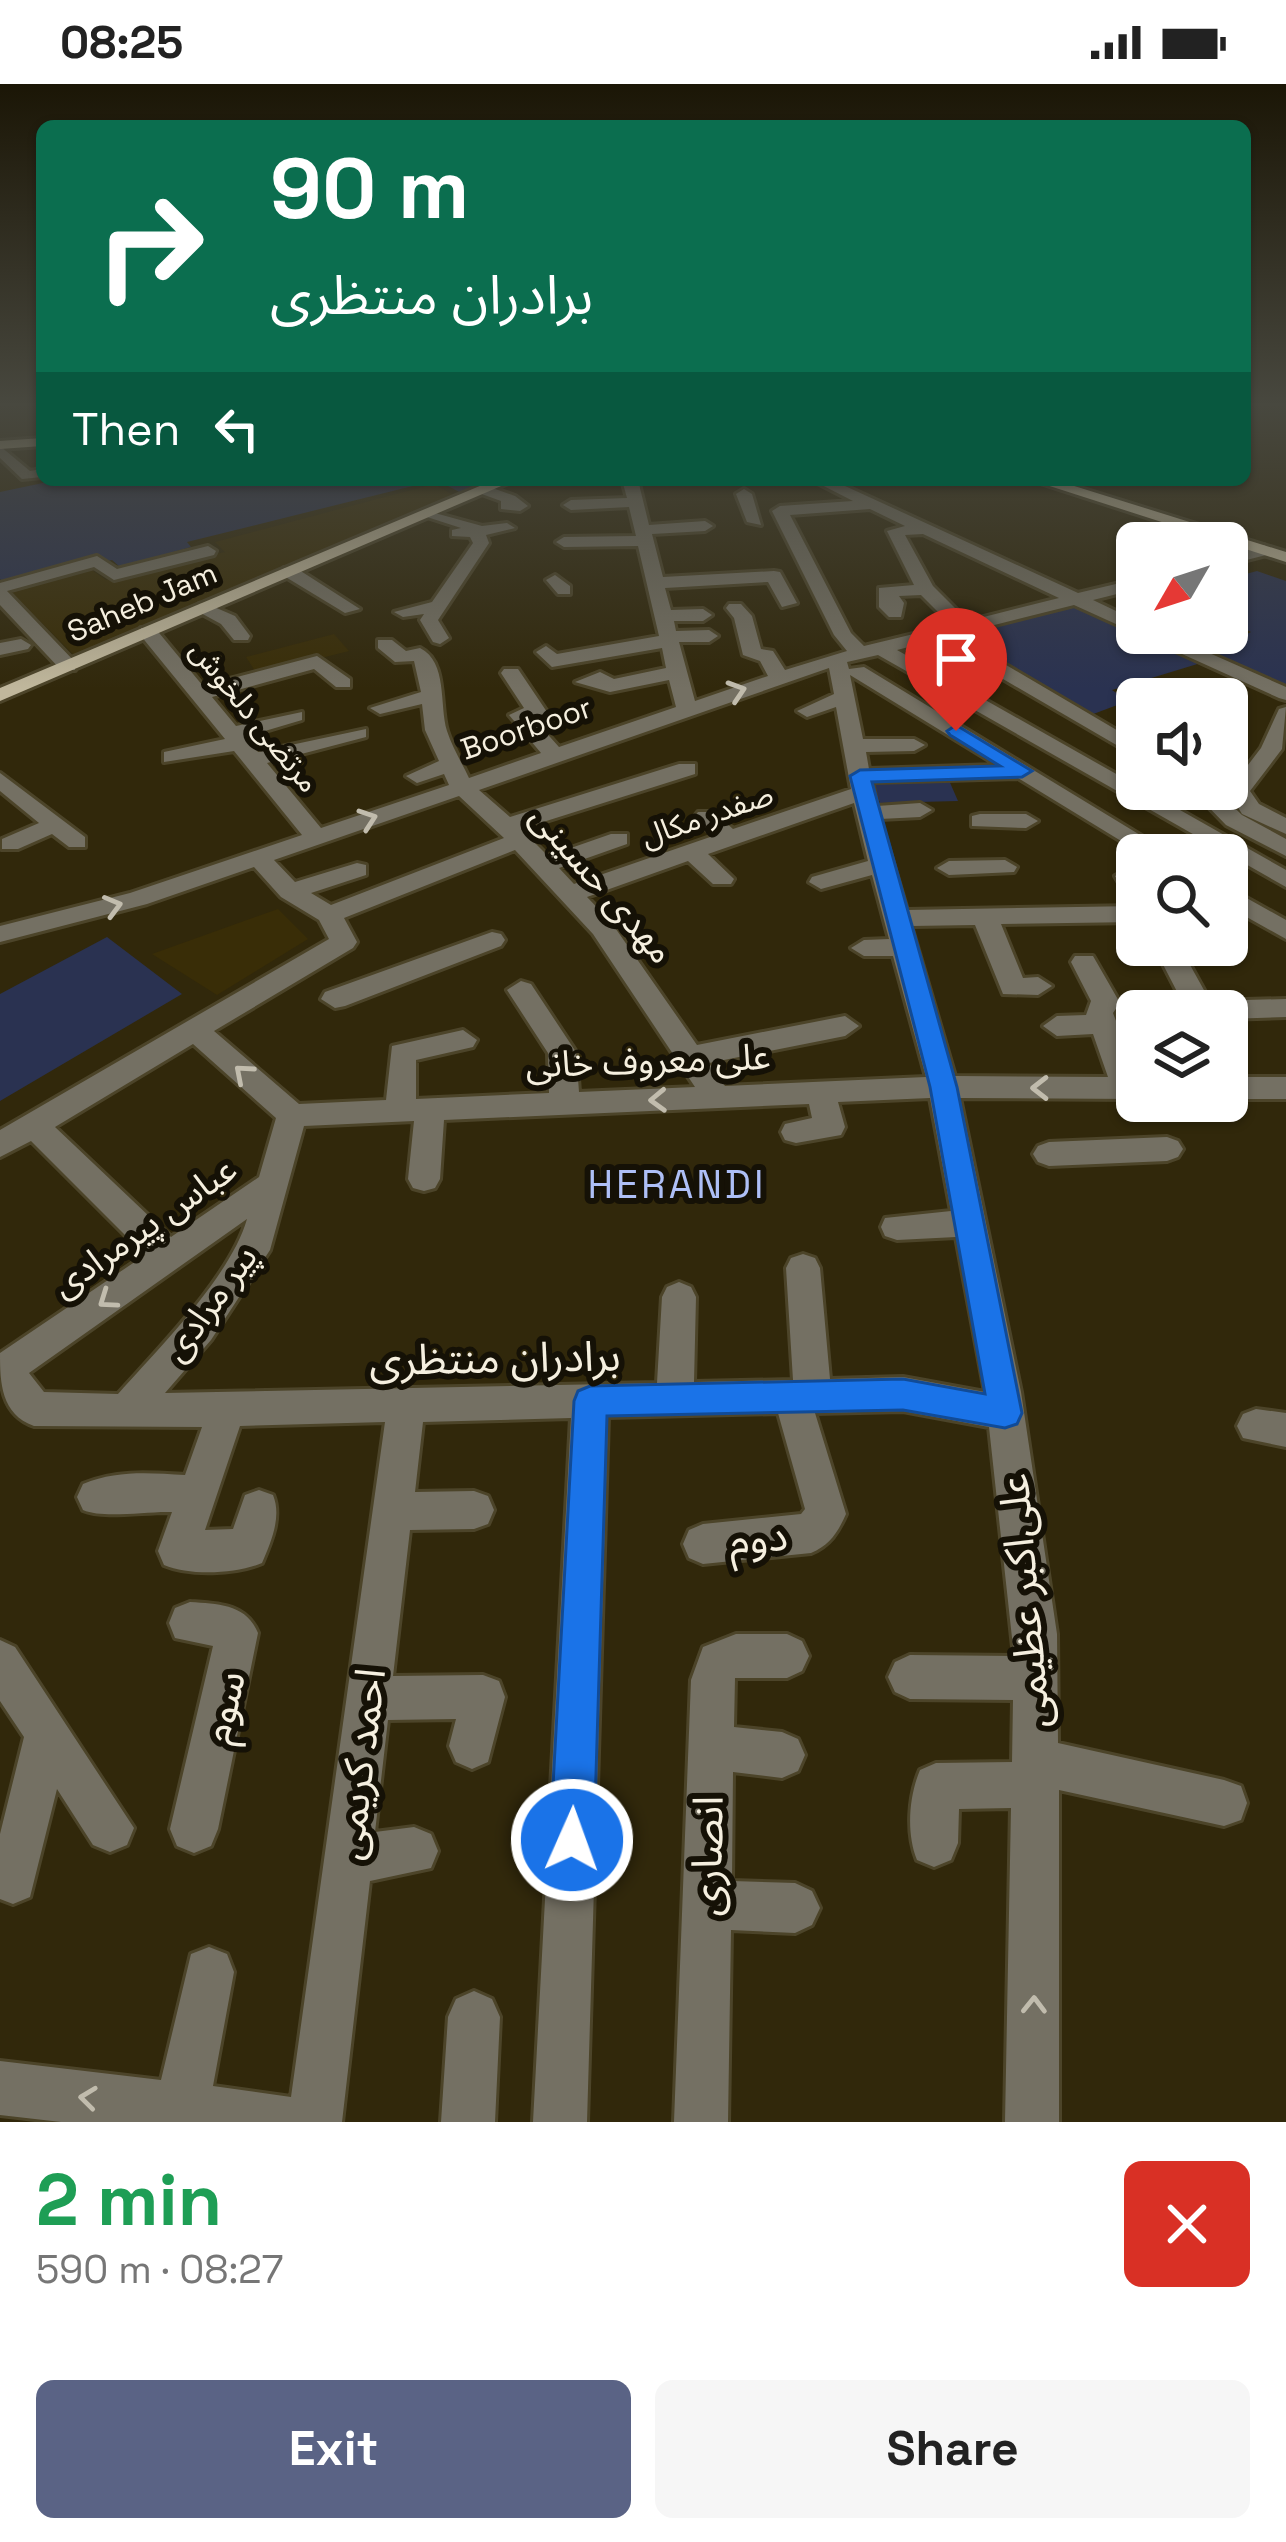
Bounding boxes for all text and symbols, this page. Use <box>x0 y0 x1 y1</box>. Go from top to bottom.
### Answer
text: 08:25 <box>60 14 183 71</box>
text: 90 m <box>270 135 469 243</box>
icon: right <box>72 168 228 324</box>
text: برادران منتظری <box>270 261 593 330</box>
icon: left <box>204 396 270 462</box>
text: Then <box>72 401 180 458</box>
north arrow <box>1116 522 1248 654</box>
map controls <box>1116 522 1248 1122</box>
street label: Saheb Jam <box>61 553 223 651</box>
pin <box>905 608 1007 731</box>
icon: arrive <box>923 626 989 692</box>
street label: مرتضی دلخوش <box>181 632 329 800</box>
button: sound <box>1116 678 1248 810</box>
one-way arrow <box>726 681 747 706</box>
street label: Boorboor <box>455 687 597 769</box>
street label: صفدر مکال <box>636 774 778 856</box>
street label: مهدی حسینی <box>520 795 684 973</box>
one-way arrow <box>356 809 377 833</box>
button: search <box>1116 834 1248 966</box>
one-way arrow <box>103 895 123 920</box>
button: layers <box>1116 990 1248 1122</box>
street label: علی معروف خانی <box>525 1034 771 1088</box>
one-way arrow <box>236 1066 257 1087</box>
one-way arrow <box>1030 1075 1048 1101</box>
one-way arrow <box>648 1086 667 1112</box>
street label: عباس پیرمرادی <box>42 1146 246 1308</box>
district label: HERANDI <box>588 1160 767 1209</box>
street label: پیر مرادی <box>152 1236 268 1371</box>
one-way arrow <box>98 1285 120 1307</box>
street label: برادران منتظری <box>369 1329 621 1387</box>
street label: علی‌اکبر عظیمی <box>986 1471 1062 1731</box>
street label: دوم <box>726 1509 791 1572</box>
street label: سوم <box>189 1665 262 1750</box>
street label: احمد کریمی <box>321 1665 397 1863</box>
position arrow <box>509 1777 635 1903</box>
street label: انصاری <box>679 1795 735 1917</box>
one-way arrow <box>1021 1995 1047 2013</box>
one-way arrow <box>78 2086 98 2112</box>
text: 2 min <box>36 2154 222 2246</box>
button: close <box>1124 2161 1250 2287</box>
text: 590 m · 08:27 <box>36 2245 284 2294</box>
button: Exit <box>36 2380 631 2518</box>
button: Share <box>655 2380 1250 2518</box>

